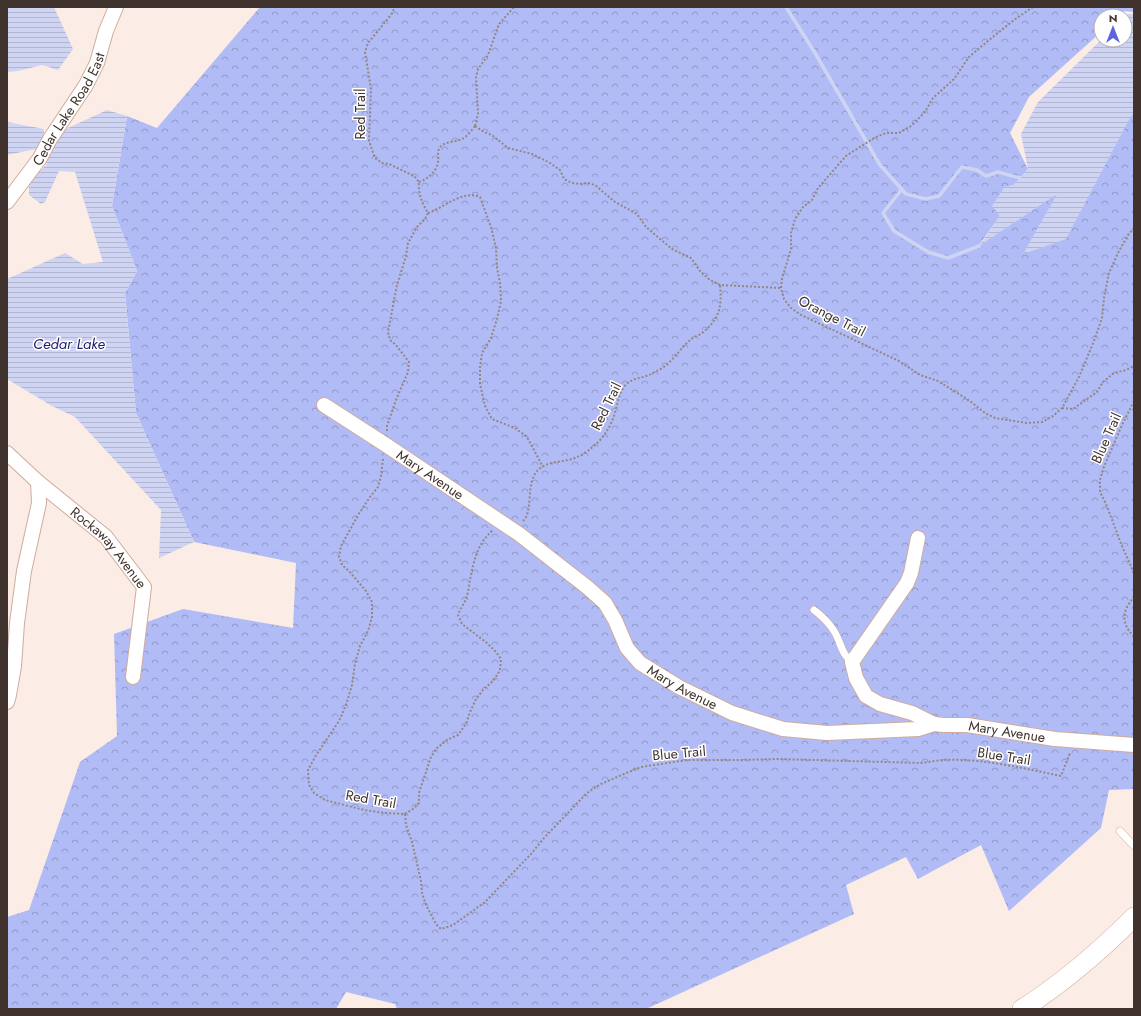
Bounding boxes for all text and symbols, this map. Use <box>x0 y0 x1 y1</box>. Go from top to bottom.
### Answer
north arrow <box>1093 8 1133 48</box>
text: N <box>1109 10 1117 26</box>
street label: Cedar Lake Road East <box>28 50 110 170</box>
street label: Red Trail <box>350 88 370 140</box>
street label: Orange Trail <box>795 290 869 342</box>
water label: Cedar Lake <box>33 333 106 355</box>
street label: Red Trail <box>586 379 626 433</box>
street label: Blue Trail <box>1086 409 1126 467</box>
street label: Mary Avenue <box>393 445 468 504</box>
street label: Rockaway Avenue <box>66 502 152 593</box>
street label: Mary Avenue <box>643 660 721 714</box>
street label: Mary Avenue <box>967 715 1047 747</box>
street label: Blue Trail <box>651 741 707 765</box>
street label: Blue Trail <box>976 742 1032 770</box>
street label: Red Trail <box>344 785 398 813</box>

